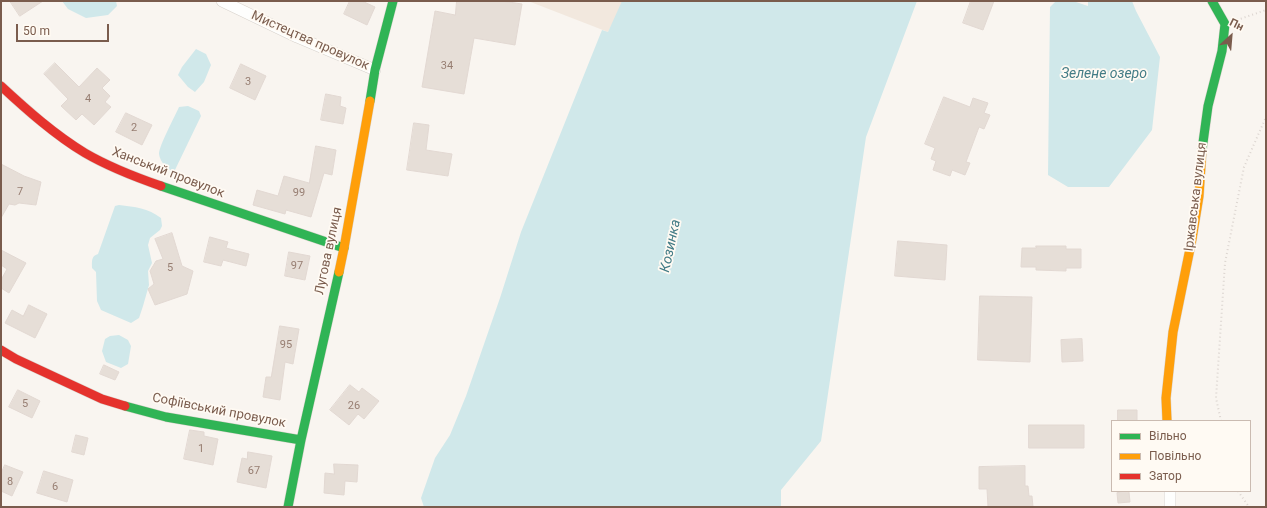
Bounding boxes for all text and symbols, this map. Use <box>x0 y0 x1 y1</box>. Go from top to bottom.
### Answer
street label: Мистецтва провулок <box>249 8 371 74</box>
scale bar <box>18 16 111 42</box>
north arrow <box>1211 16 1251 56</box>
text: Пн <box>1227 16 1246 34</box>
text: 50 m <box>23 24 50 38</box>
house number: 34 <box>441 59 453 73</box>
water label: Зелене озеро <box>1061 66 1147 82</box>
house number: 3 <box>245 75 251 89</box>
house number: 4 <box>85 92 91 106</box>
house number: 2 <box>131 121 137 135</box>
street label: Іржавська вулиця <box>1182 142 1210 252</box>
street label: Ханський провулок <box>110 144 226 202</box>
house number: 7 <box>17 185 23 199</box>
house number: 99 <box>293 186 305 200</box>
street label: Лугова вулиця <box>312 206 346 296</box>
water label: Козинка <box>657 218 685 274</box>
house number: 97 <box>291 259 303 273</box>
house number: 5 <box>167 261 173 275</box>
house number: 95 <box>280 338 292 352</box>
street label: Софіївський провулок <box>151 390 287 432</box>
house number: 5 <box>22 397 28 411</box>
house number: 26 <box>348 399 360 413</box>
legend <box>1111 420 1251 492</box>
text: Вільно <box>1149 429 1187 443</box>
house number: 1 <box>198 442 204 456</box>
text: Повільно <box>1149 449 1201 463</box>
house number: 67 <box>248 464 260 478</box>
text: Затор <box>1149 469 1182 483</box>
house number: 8 <box>7 475 13 489</box>
house number: 6 <box>52 480 58 494</box>

